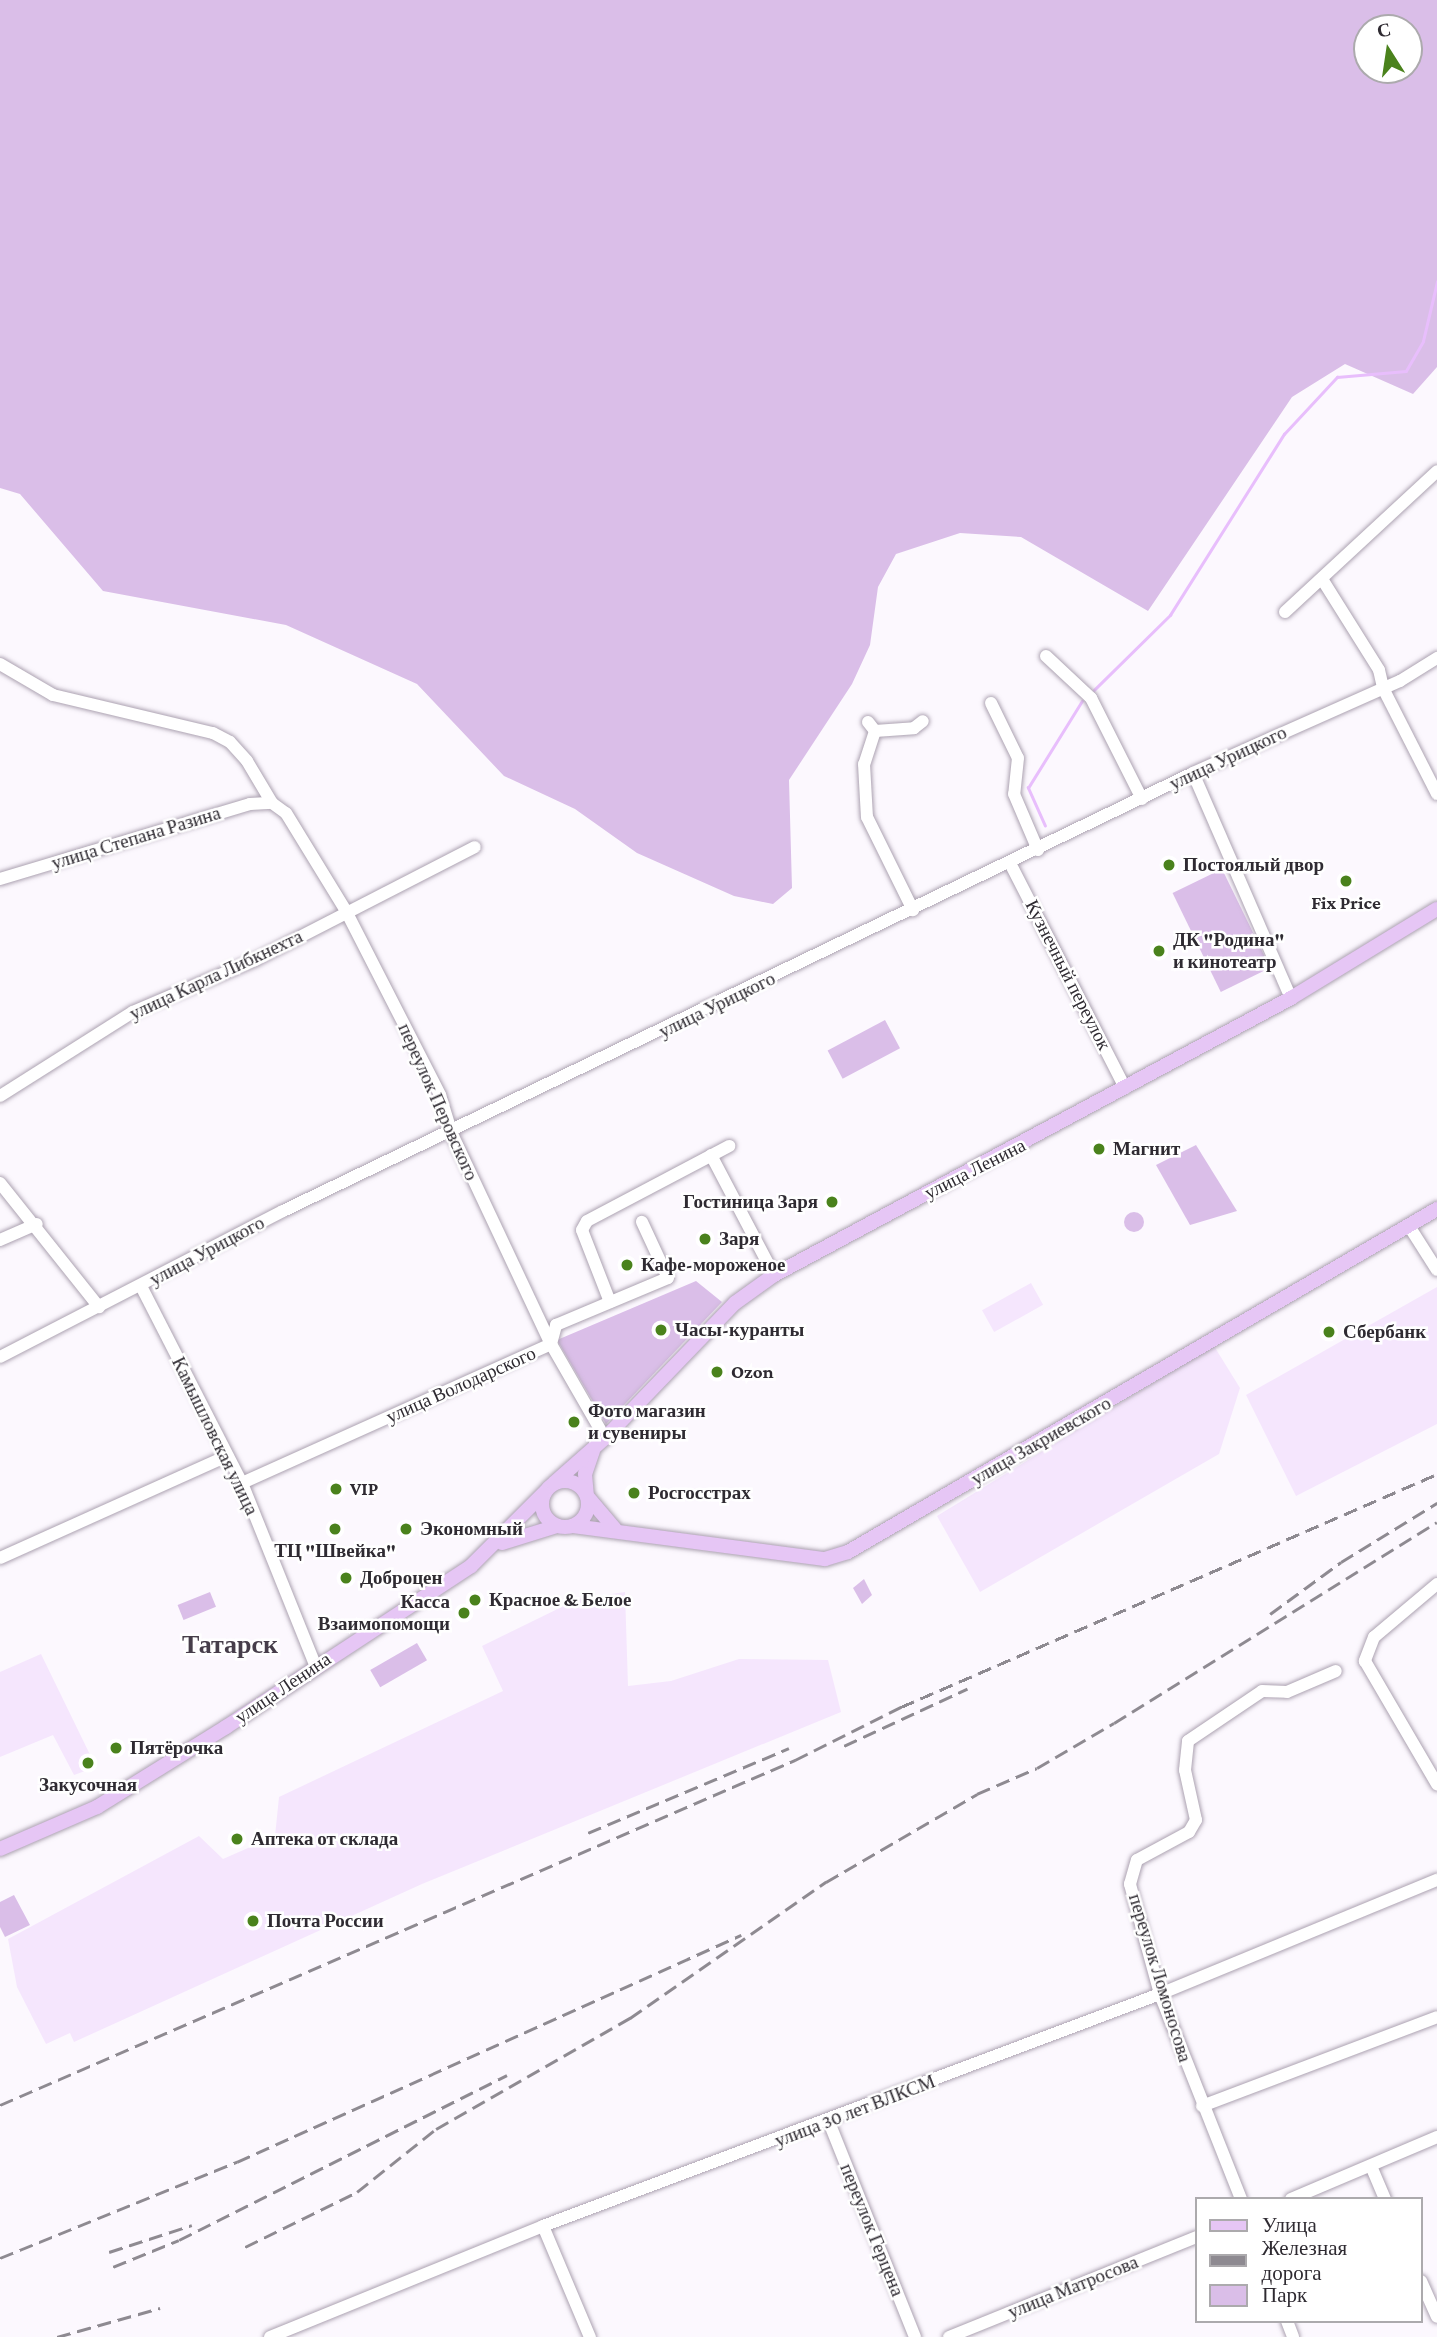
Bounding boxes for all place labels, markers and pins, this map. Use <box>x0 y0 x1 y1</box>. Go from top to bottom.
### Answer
place label: Постоялый двор <box>1183 854 1324 876</box>
marker: Постоялый двор <box>1161 857 1177 873</box>
marker: Fix Price <box>1338 873 1354 889</box>
place label: Fix Price <box>1311 892 1381 914</box>
place label: ДК "Родина" и кинотеатр <box>1173 929 1284 973</box>
marker: ДК "Родина" и кинотеатр <box>1151 943 1167 959</box>
place label: Магнит <box>1113 1138 1180 1160</box>
marker: Магнит <box>1091 1141 1107 1157</box>
place label: Гостиница Заря <box>683 1191 818 1213</box>
marker: Гостиница Заря <box>824 1194 840 1210</box>
place label: Заря <box>719 1228 759 1250</box>
marker: Заря <box>697 1231 713 1247</box>
place label: Кафе-мороженое <box>641 1254 786 1276</box>
marker: Кафе-мороженое <box>619 1257 635 1273</box>
place label: Часы-куранты <box>675 1319 804 1341</box>
place label: Сбербанк <box>1343 1321 1426 1343</box>
marker: Часы-куранты <box>653 1322 669 1338</box>
marker: Сбербанк <box>1321 1324 1337 1340</box>
place label: Ozon <box>731 1361 774 1383</box>
marker: Ozon <box>709 1364 725 1380</box>
place label: Фото магазин и сувениры <box>588 1400 706 1444</box>
marker: Фото магазин и сувениры <box>566 1414 582 1430</box>
place label: VIP <box>350 1478 378 1500</box>
marker: VIP <box>328 1481 344 1497</box>
place label: Росгосстрах <box>648 1482 751 1504</box>
marker: Росгосстрах <box>626 1485 642 1501</box>
place label: Экономный <box>420 1518 523 1540</box>
marker: ТЦ "Швейка" <box>327 1521 343 1537</box>
marker: Экономный <box>398 1521 414 1537</box>
place label: ТЦ "Швейка" <box>274 1540 396 1562</box>
place label: Доброцен <box>360 1567 442 1589</box>
marker: Доброцен <box>338 1570 354 1586</box>
place label: Красное & Белое <box>489 1589 631 1611</box>
place label: Касса Взаимопомощи <box>318 1591 450 1635</box>
marker: Красное & Белое <box>467 1592 483 1608</box>
marker: Касса Взаимопомощи <box>456 1605 472 1621</box>
place label: Пятёрочка <box>130 1737 223 1759</box>
marker: Пятёрочка <box>108 1740 124 1756</box>
marker: Закусочная <box>80 1755 96 1771</box>
place label: Закусочная <box>39 1774 137 1796</box>
place label: Аптека от склада <box>251 1828 398 1850</box>
marker: Аптека от склада <box>229 1831 245 1847</box>
place label: Почта России <box>267 1910 384 1932</box>
marker: Почта России <box>245 1913 261 1929</box>

